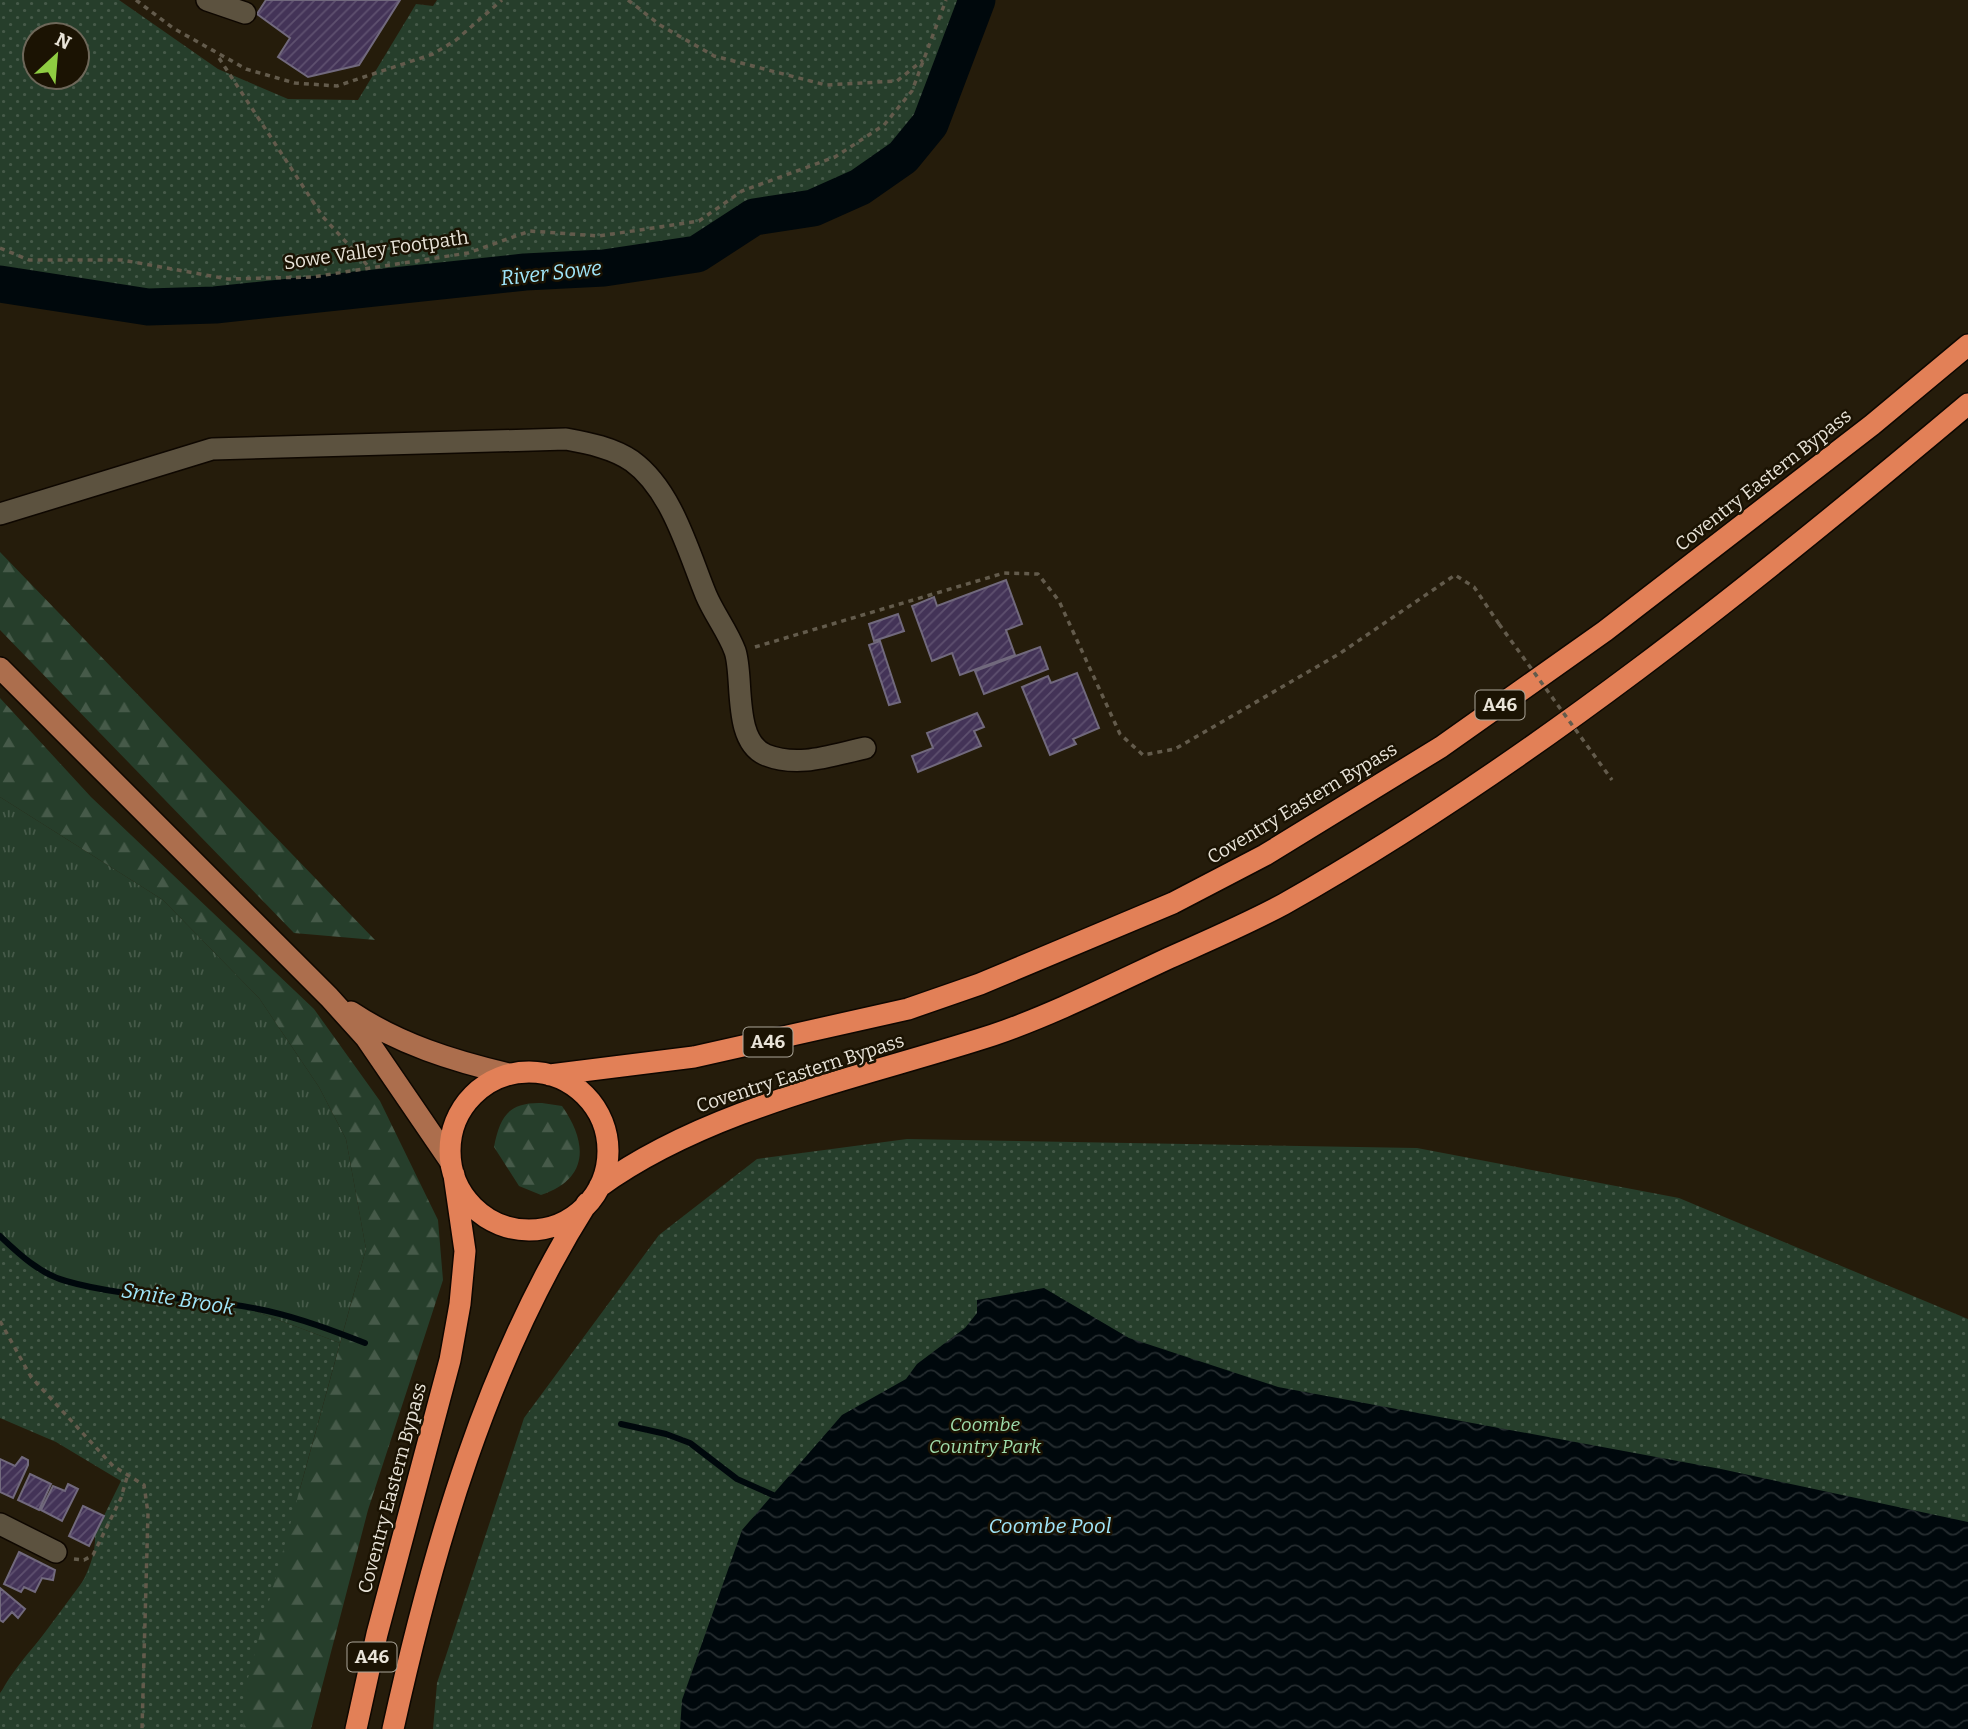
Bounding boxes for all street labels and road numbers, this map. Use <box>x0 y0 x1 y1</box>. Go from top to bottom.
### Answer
street label: Sowe Valley Footpath <box>282 226 470 274</box>
street label: Coventry Eastern Bypass <box>1670 404 1856 556</box>
road number: A46 <box>1476 690 1524 720</box>
street label: Coventry Eastern Bypass <box>1203 737 1401 869</box>
street label: Coventry Eastern Bypass <box>693 1028 907 1118</box>
road number: A46 <box>744 1028 792 1056</box>
street label: Coventry Eastern Bypass <box>353 1380 431 1596</box>
road number: A46 <box>348 1642 396 1672</box>

